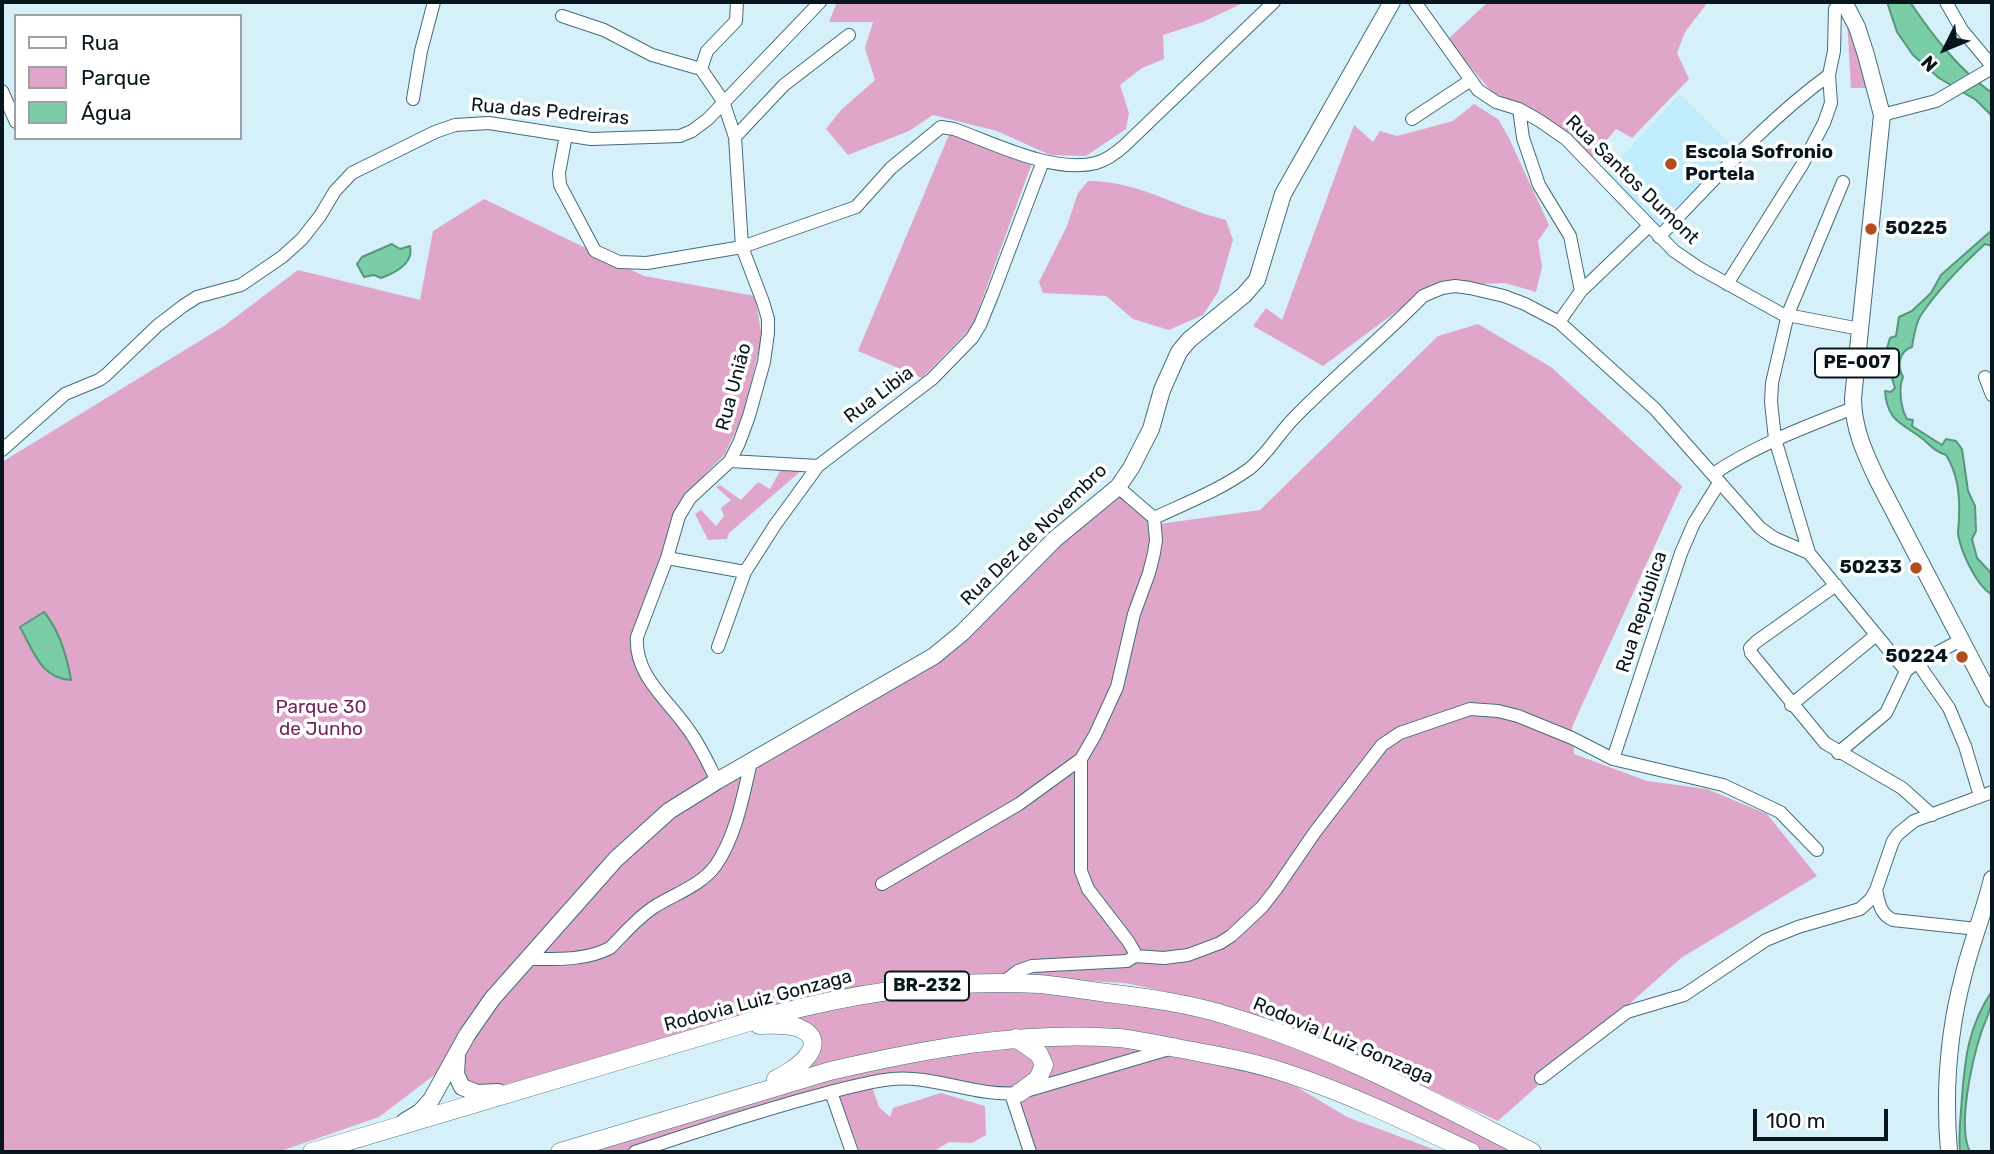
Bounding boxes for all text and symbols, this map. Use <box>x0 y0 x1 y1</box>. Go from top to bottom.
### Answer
legend <box>14 14 242 140</box>
north arrow <box>1910 14 1980 84</box>
text: Rua <box>81 30 119 55</box>
text: N <box>1916 51 1942 77</box>
text: Parque <box>81 65 151 90</box>
street label: Rua das Pedreiras <box>470 94 630 130</box>
text: Água <box>81 100 132 125</box>
street label: Rua Santos Dumont <box>1561 110 1703 250</box>
place label: Escola Sofronio Portela <box>1685 142 1833 186</box>
marker: Escola Sofronio Portela <box>1663 156 1679 172</box>
place label: 50225 <box>1885 218 1947 240</box>
marker: 50225 <box>1863 221 1879 237</box>
street label: Rua União <box>711 341 757 433</box>
road number: PE-007 <box>1815 348 1899 377</box>
street label: Rua Libia <box>840 362 918 428</box>
street label: Rua Dez de Novembro <box>956 459 1112 611</box>
street label: Rua República <box>1612 548 1672 676</box>
place label: 50233 <box>1839 557 1902 579</box>
marker: 50233 <box>1908 560 1924 576</box>
place label: 50224 <box>1885 646 1948 668</box>
marker: 50224 <box>1954 649 1970 665</box>
park label: Parque 30 de Junho <box>275 697 367 741</box>
street label: Rodovia Luiz Gonzaga <box>662 965 854 1037</box>
road number: BR-232 <box>885 972 969 1001</box>
street label: Rodovia Luiz Gonzaga <box>1250 993 1436 1089</box>
scale bar <box>1756 1094 1891 1138</box>
text: 100 m <box>1766 1108 1825 1133</box>

